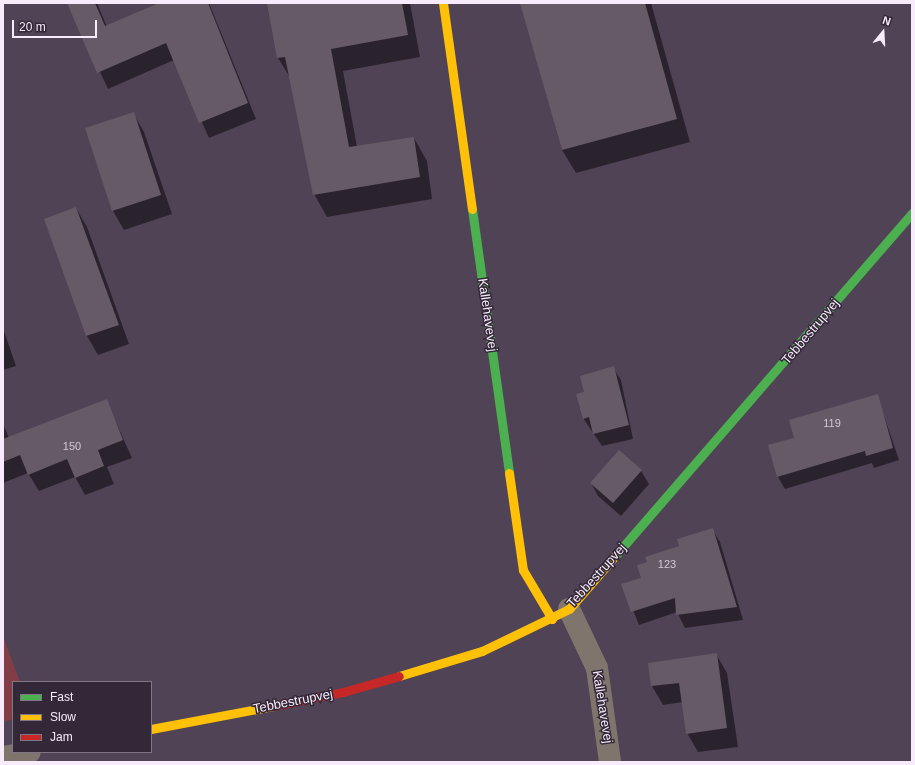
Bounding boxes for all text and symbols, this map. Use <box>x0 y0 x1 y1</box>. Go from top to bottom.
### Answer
scale bar <box>14 12 99 38</box>
north arrow <box>863 12 903 52</box>
text: N <box>881 14 892 28</box>
text: 20 m <box>19 20 46 34</box>
street label: Kallehavevej <box>474 277 500 353</box>
street label: Tebbestrupvej <box>779 296 843 368</box>
house number: 119 <box>823 416 841 430</box>
house number: 150 <box>63 439 81 453</box>
street label: Tebbestrupvej <box>564 541 630 611</box>
house number: 123 <box>658 557 676 571</box>
street label: Kallehavevej <box>589 669 615 745</box>
legend <box>12 681 152 753</box>
street label: Tebbestrupvej <box>252 687 334 717</box>
text: Fast <box>50 690 73 704</box>
text: Slow <box>50 710 76 724</box>
text: Jam <box>50 730 73 744</box>

